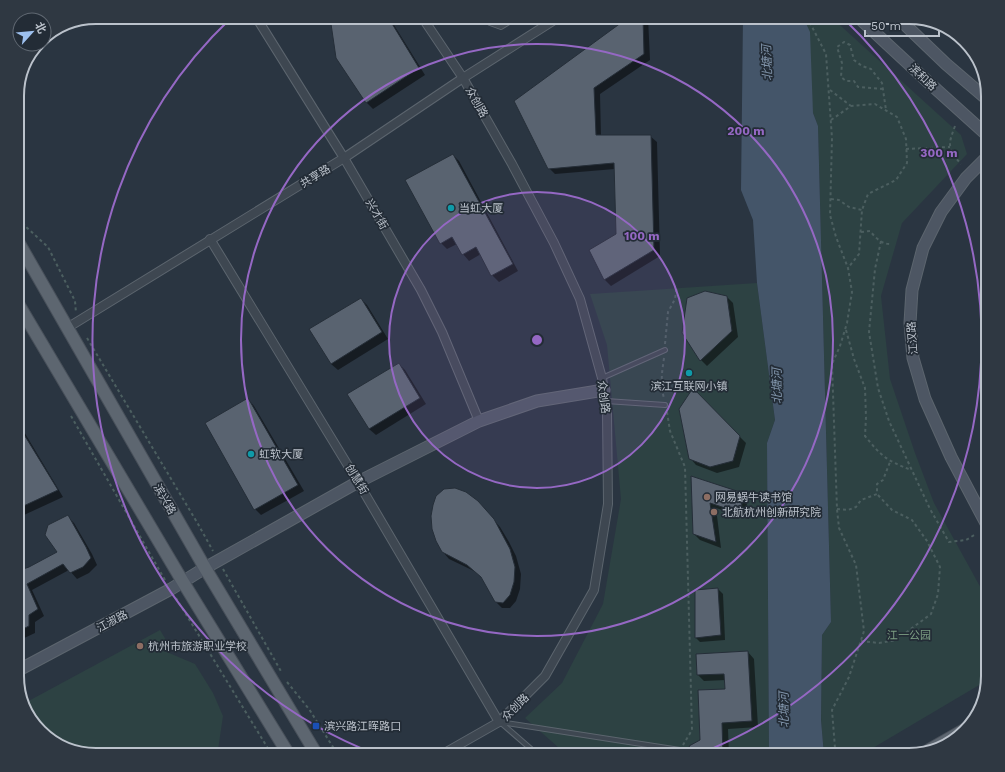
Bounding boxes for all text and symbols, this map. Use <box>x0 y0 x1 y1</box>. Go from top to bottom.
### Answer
north arrow <box>12 12 52 52</box>
scale bar <box>865 12 939 38</box>
text: 50 m <box>871 19 901 33</box>
text: 北 <box>32 20 49 36</box>
water label: 北塘河 <box>759 43 775 81</box>
street label: 滨和路 <box>906 61 939 93</box>
street label: 众创路 <box>463 85 490 120</box>
text: 200 m <box>727 124 765 138</box>
text: 300 m <box>920 146 958 160</box>
street label: 共享路 <box>298 162 333 190</box>
street label: 兴才街 <box>363 197 390 232</box>
place label: 当虹大厦 <box>459 202 503 215</box>
marker: 当虹大厦 <box>446 203 456 213</box>
text: 100 m <box>624 229 660 243</box>
street label: 江汉路 <box>905 321 920 355</box>
centre of rings <box>530 333 544 347</box>
water label: 北塘河 <box>770 366 784 404</box>
marker: 滨江互联网小镇 <box>684 368 694 378</box>
street label: 众创路 <box>595 380 612 414</box>
place label: 滨江互联网小镇 <box>651 380 728 393</box>
place label: 虹软大厦 <box>259 448 303 461</box>
marker: 虹软大厦 <box>246 449 256 459</box>
street label: 创慧街 <box>343 462 371 497</box>
street label: 滨兴路 <box>151 482 178 517</box>
place label: 网易蜗牛读书馆 <box>715 491 792 504</box>
marker: 网易蜗牛读书馆 <box>702 492 712 502</box>
place label: 北航杭州创新研究院 <box>722 506 821 519</box>
marker: 北航杭州创新研究院 <box>709 507 719 517</box>
street label: 江淑路 <box>95 608 130 635</box>
park label: 江一公园 <box>887 629 931 642</box>
place label: 杭州市旅游职业学校 <box>148 640 247 653</box>
marker: 杭州市旅游职业学校 <box>135 641 145 651</box>
water label: 北塘河 <box>777 690 791 728</box>
street label: 众创路 <box>499 691 532 724</box>
place label: 滨兴路江晖路口 <box>324 720 401 733</box>
marker: 滨兴路江晖路口 <box>311 721 321 731</box>

